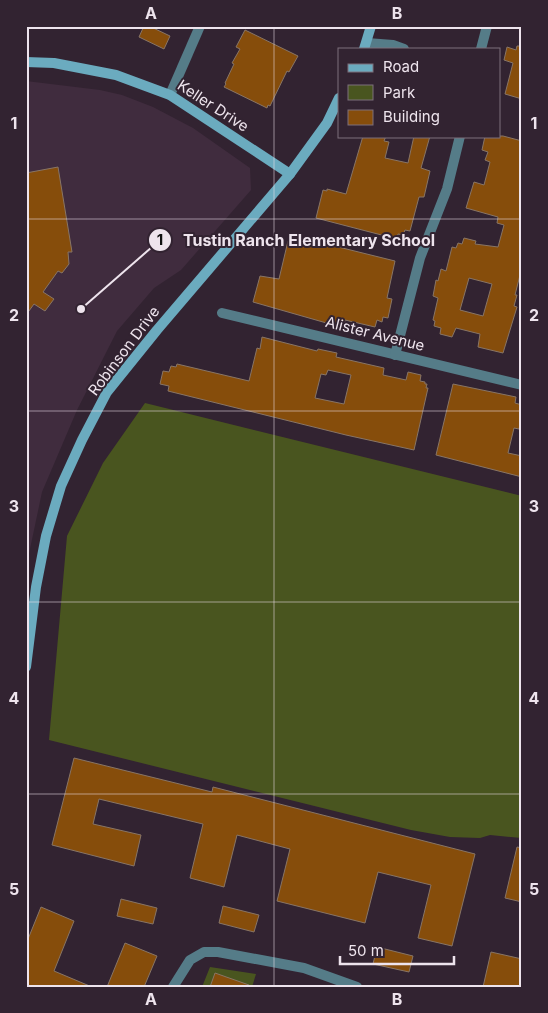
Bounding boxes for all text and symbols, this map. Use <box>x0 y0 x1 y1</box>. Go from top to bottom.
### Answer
text: A <box>145 3 157 23</box>
text: B <box>392 3 402 23</box>
legend <box>338 48 500 138</box>
text: Road <box>383 57 419 76</box>
street label: Keller Drive <box>174 75 253 136</box>
text: Park <box>383 83 416 102</box>
text: Building <box>383 107 440 126</box>
text: 1 <box>11 113 17 133</box>
text: 1 <box>531 113 537 133</box>
callout: Tustin Ranch Elementary School <box>147 225 445 256</box>
text: 1 <box>157 230 163 249</box>
text: Tustin Ranch Elementary School <box>183 230 435 250</box>
street label: Robinson Drive <box>84 302 163 399</box>
text: 2 <box>9 305 19 325</box>
text: 2 <box>529 305 539 325</box>
street label: Alister Avenue <box>324 312 427 355</box>
text: 3 <box>9 496 19 516</box>
text: 3 <box>529 496 539 516</box>
text: 4 <box>9 688 20 708</box>
text: 4 <box>529 688 540 708</box>
text: 5 <box>9 879 19 899</box>
text: 5 <box>529 879 539 899</box>
scale bar <box>340 933 454 965</box>
text: 50 m <box>348 941 384 960</box>
text: A <box>145 989 157 1009</box>
text: B <box>392 989 402 1009</box>

